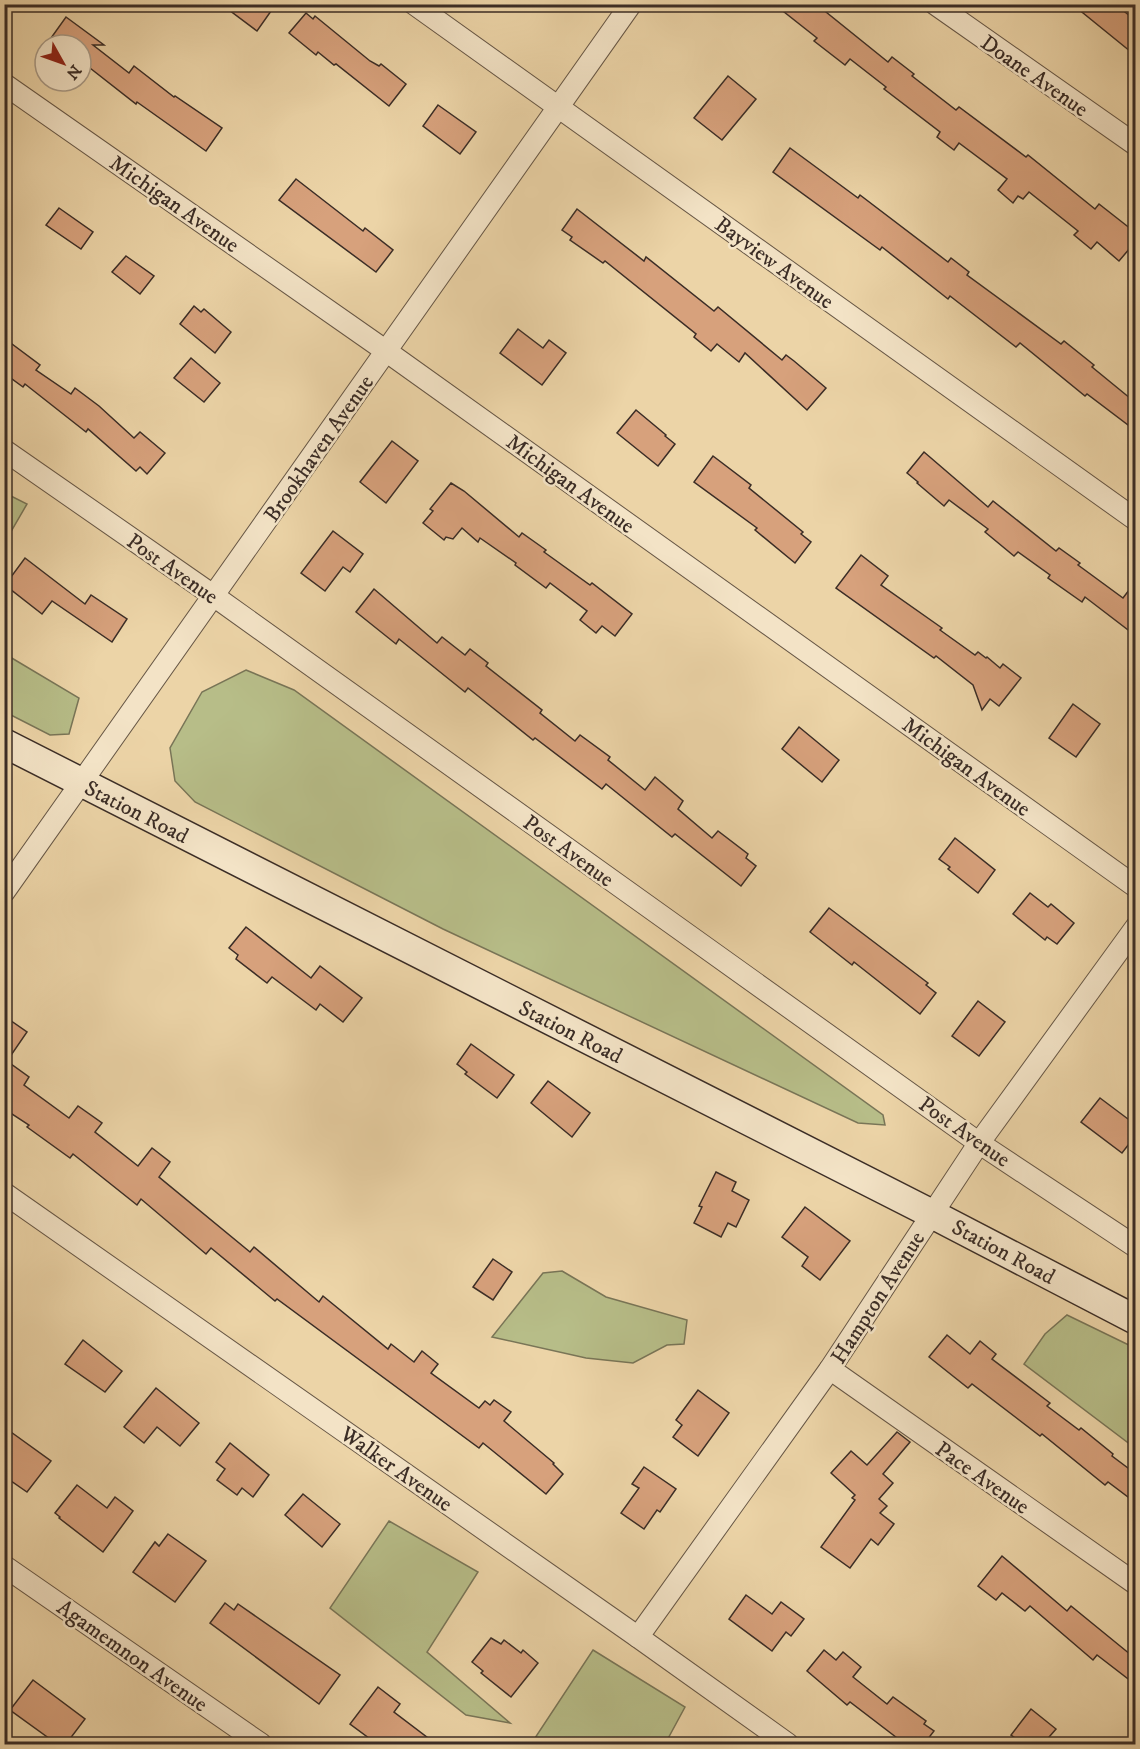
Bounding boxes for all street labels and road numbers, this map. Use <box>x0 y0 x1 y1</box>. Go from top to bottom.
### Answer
street label: Doane Avenue <box>975 29 1093 123</box>
street label: Michigan Avenue <box>104 150 244 259</box>
street label: Bayview Avenue <box>709 211 839 315</box>
street label: Brookhaven Avenue <box>258 370 380 528</box>
street label: Michigan Avenue <box>501 429 640 540</box>
street label: Post Avenue <box>121 528 223 611</box>
street label: Michigan Avenue <box>897 712 1036 823</box>
street label: Station Road <box>80 775 193 850</box>
street label: Post Avenue <box>517 809 619 893</box>
street label: Station Road <box>514 995 627 1070</box>
street label: Post Avenue <box>913 1091 1015 1174</box>
street label: Station Road <box>947 1214 1060 1291</box>
street label: Hampton Avenue <box>825 1226 931 1369</box>
street label: Walker Avenue <box>334 1420 458 1518</box>
street label: Pace Avenue <box>930 1436 1034 1521</box>
street label: Agamemnon Avenue <box>52 1594 213 1718</box>

